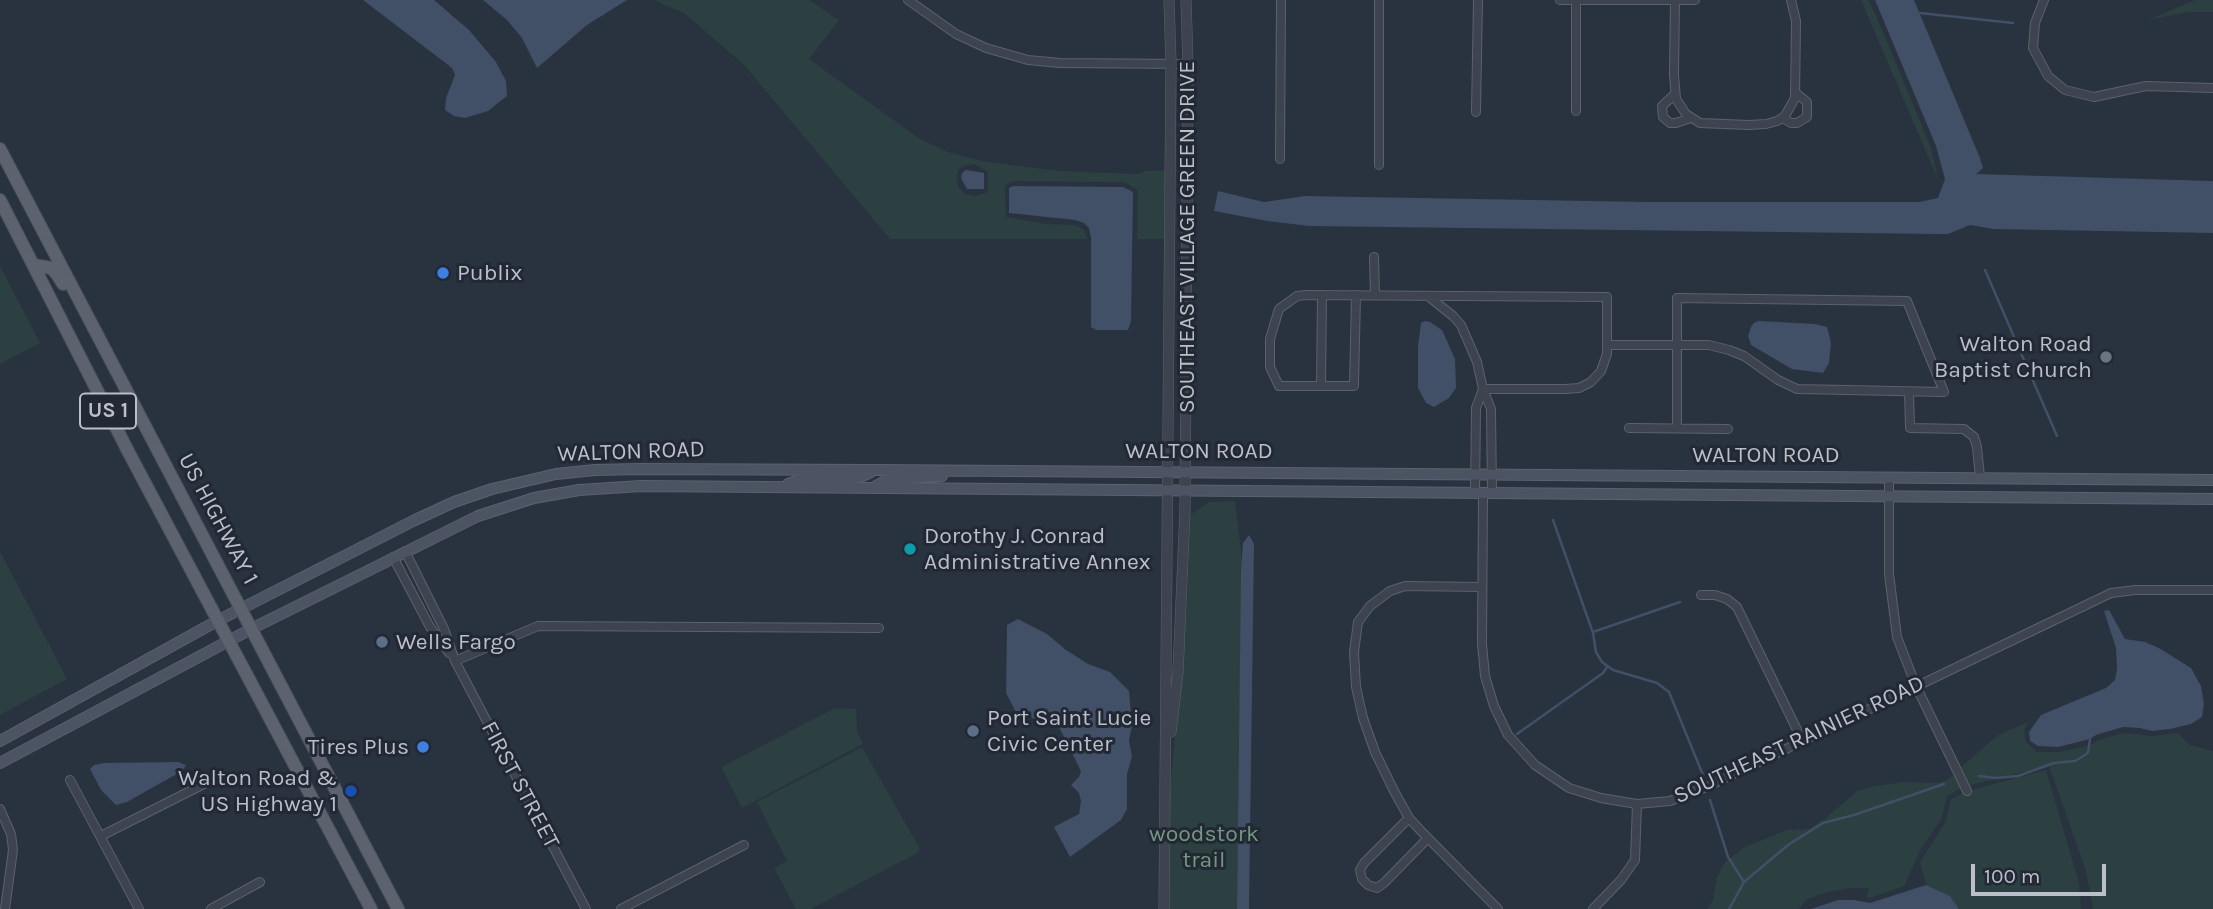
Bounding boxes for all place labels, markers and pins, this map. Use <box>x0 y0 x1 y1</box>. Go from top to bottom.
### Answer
place label: Publix <box>457 259 522 287</box>
marker: Publix <box>435 265 451 281</box>
place label: Walton Road Baptist Church <box>1934 330 2092 384</box>
marker: Walton Road Baptist Church <box>2098 349 2114 365</box>
place label: Dorothy J. Conrad Administrative Annex <box>924 522 1151 576</box>
marker: Dorothy J. Conrad Administrative Annex <box>902 541 918 557</box>
place label: Wells Fargo <box>396 628 516 656</box>
marker: Wells Fargo <box>374 634 390 650</box>
place label: Port Saint Lucie Civic Center <box>987 704 1151 758</box>
marker: Port Saint Lucie Civic Center <box>965 723 981 739</box>
place label: Tires Plus <box>308 733 409 761</box>
marker: Tires Plus <box>415 739 431 755</box>
place label: Walton Road & US Highway 1 <box>178 764 337 818</box>
marker: Walton Road & US Highway 1 <box>343 783 359 799</box>

